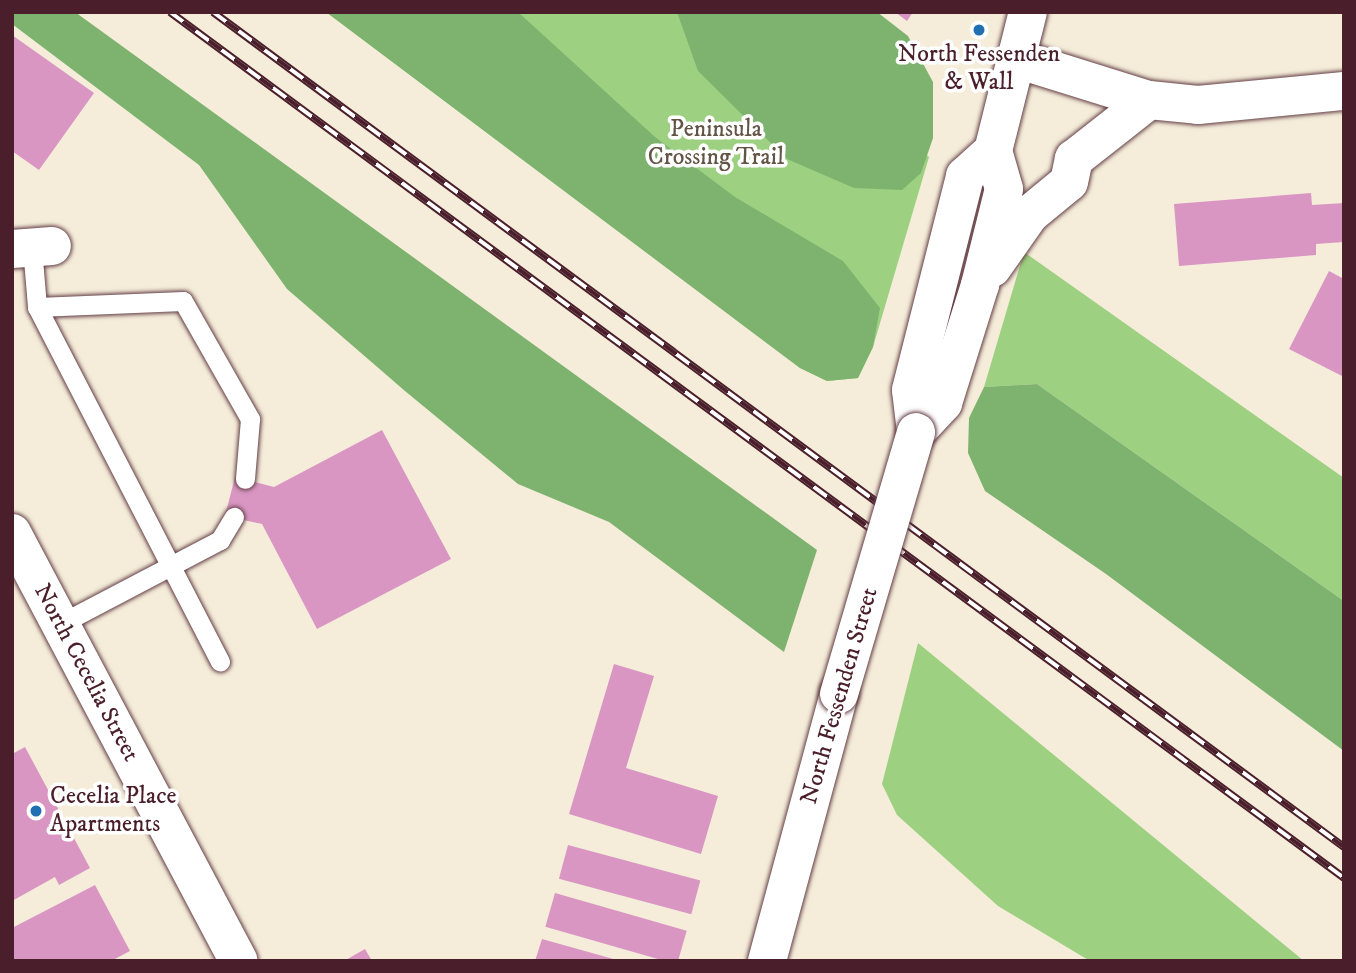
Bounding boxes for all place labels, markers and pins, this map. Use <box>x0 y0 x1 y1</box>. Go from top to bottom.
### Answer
marker: North Fessenden & Wall <box>971 22 987 38</box>
place label: North Fessenden & Wall <box>898 41 1060 97</box>
place label: Cecelia Place Apartments <box>50 783 176 839</box>
marker: Cecelia Place Apartments <box>28 803 44 819</box>

